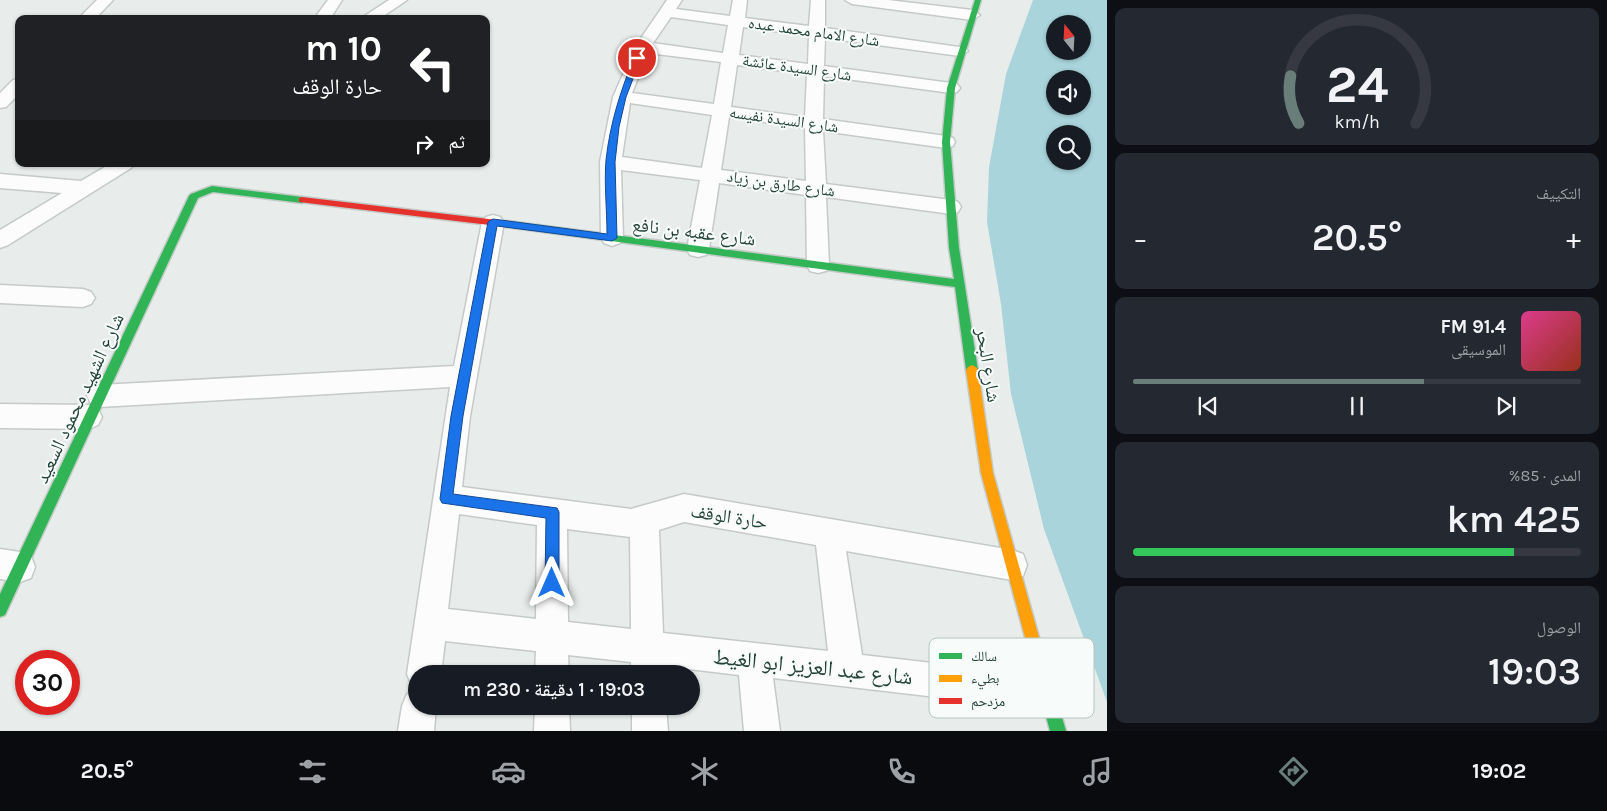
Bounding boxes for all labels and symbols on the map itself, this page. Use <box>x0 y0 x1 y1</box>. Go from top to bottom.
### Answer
street label: شارع الامام محمد عبده <box>747 13 881 51</box>
north arrow <box>1046 15 1091 60</box>
pin <box>616 37 658 79</box>
street label: شارع السيدة عائشة <box>741 50 853 86</box>
street label: شارع السيدة نفيسه <box>728 102 840 138</box>
street label: شارع طارق بن زياد <box>725 166 836 201</box>
street label: شارع عقبه بن نافع <box>631 214 757 251</box>
street label: شارع الشهيد محمود السعيد <box>31 310 129 487</box>
street label: شارع البحر <box>971 325 1005 404</box>
street label: حارة الوقف <box>689 500 769 534</box>
position arrow <box>525 556 577 608</box>
legend <box>929 638 1094 718</box>
street label: شارع عبد العزيز ابو الغيط <box>712 644 914 690</box>
text: سالك <box>971 648 997 665</box>
speed limit sign: 30 <box>15 650 80 715</box>
text: بطيء <box>971 670 1000 690</box>
text: مزدحم <box>971 693 1005 711</box>

